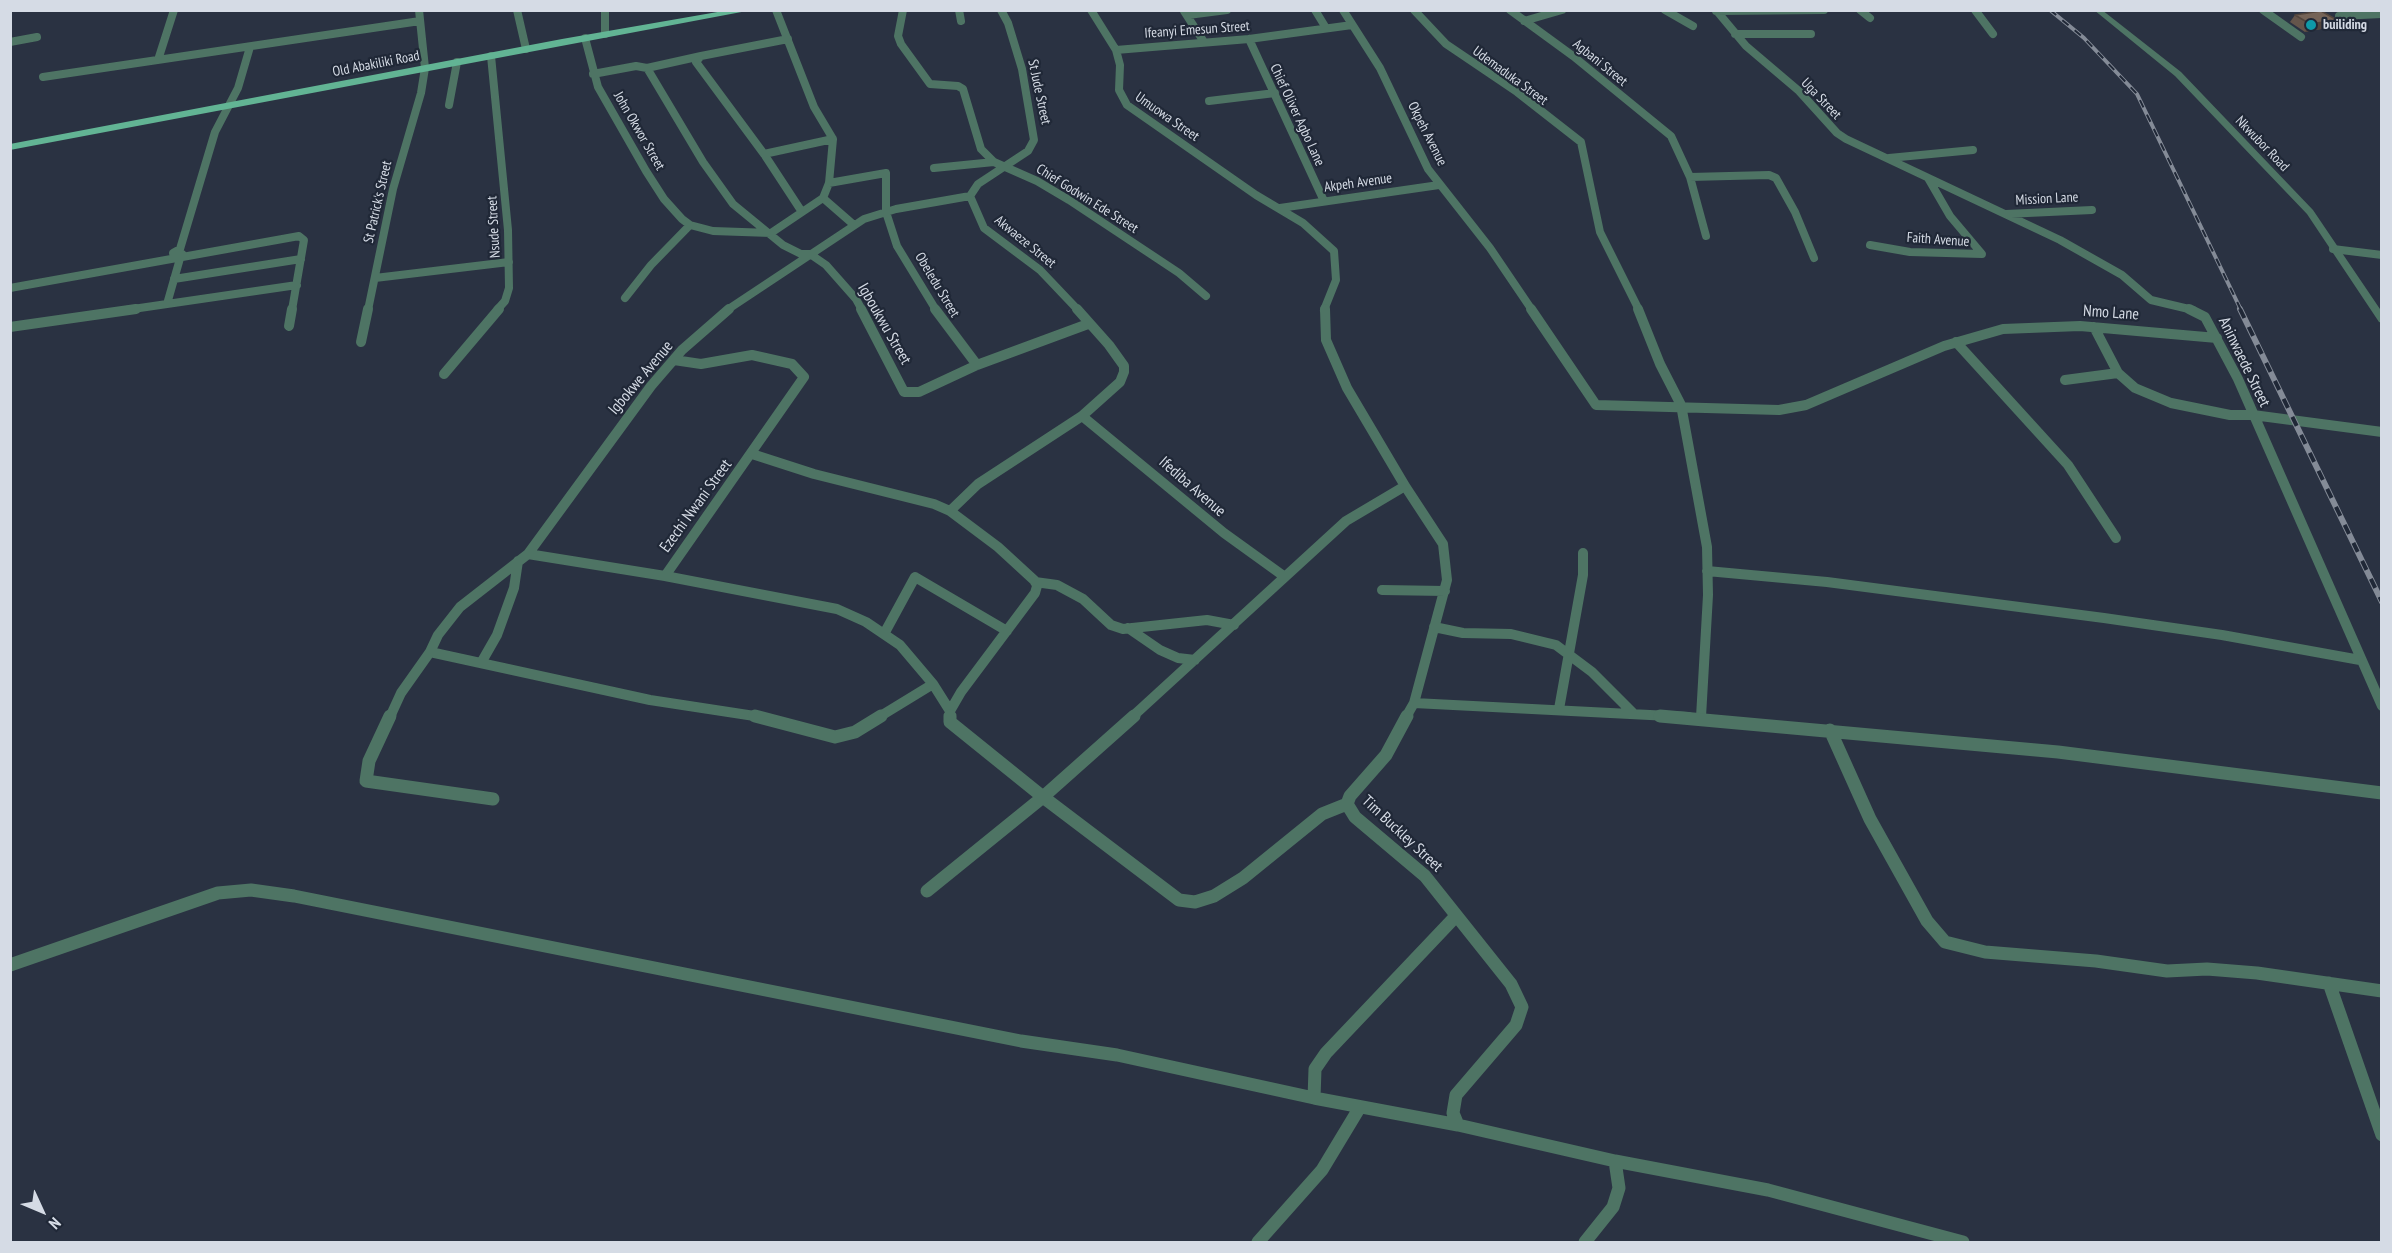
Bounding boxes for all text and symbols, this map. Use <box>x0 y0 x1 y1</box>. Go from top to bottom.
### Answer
place label: builiding <box>2323 17 2367 33</box>
street label: Ifeanyi Emesun Street <box>1144 18 1250 42</box>
marker: builiding <box>2304 18 2318 32</box>
street label: Agbani Street <box>1569 36 1631 90</box>
street label: Udemaduka Street <box>1469 43 1551 109</box>
street label: Old Abakiliki Road <box>331 47 421 81</box>
street label: St Jude Street <box>1024 58 1054 126</box>
street label: Chief Oliver Agbo Lane <box>1266 61 1328 169</box>
street label: Uga Street <box>1797 75 1845 123</box>
street label: John Okwor Street <box>610 89 668 173</box>
street label: Umuowa Street <box>1132 89 1202 145</box>
street label: Okpeh Avenue <box>1404 99 1450 169</box>
street label: Nkwubor Road <box>2232 113 2292 175</box>
street label: St Patrick's Street <box>360 159 396 245</box>
street label: Chief Godwin Ede Street <box>1033 161 1141 237</box>
street label: Akpeh Avenue <box>1323 170 1393 196</box>
street label: Mission Lane <box>2015 189 2079 209</box>
street label: Nsude Street <box>484 196 504 258</box>
street label: Akwaeze Street <box>991 212 1059 272</box>
street label: Faith Avenue <box>1906 229 1970 251</box>
street label: Obeledu Street <box>911 250 963 320</box>
street label: Igboukwu Street <box>853 280 915 368</box>
street label: Nmo Lane <box>2083 301 2139 325</box>
street label: Aninwaede Street <box>2214 314 2274 410</box>
street label: Igbokwe Avenue <box>605 337 677 419</box>
street label: Ifediba Avenue <box>1155 453 1229 521</box>
street label: Ezechi Nwani Street <box>656 456 736 556</box>
street label: Tim Buckley Street <box>1358 792 1446 876</box>
north arrow <box>12 1181 72 1241</box>
text: N <box>45 1213 65 1234</box>

